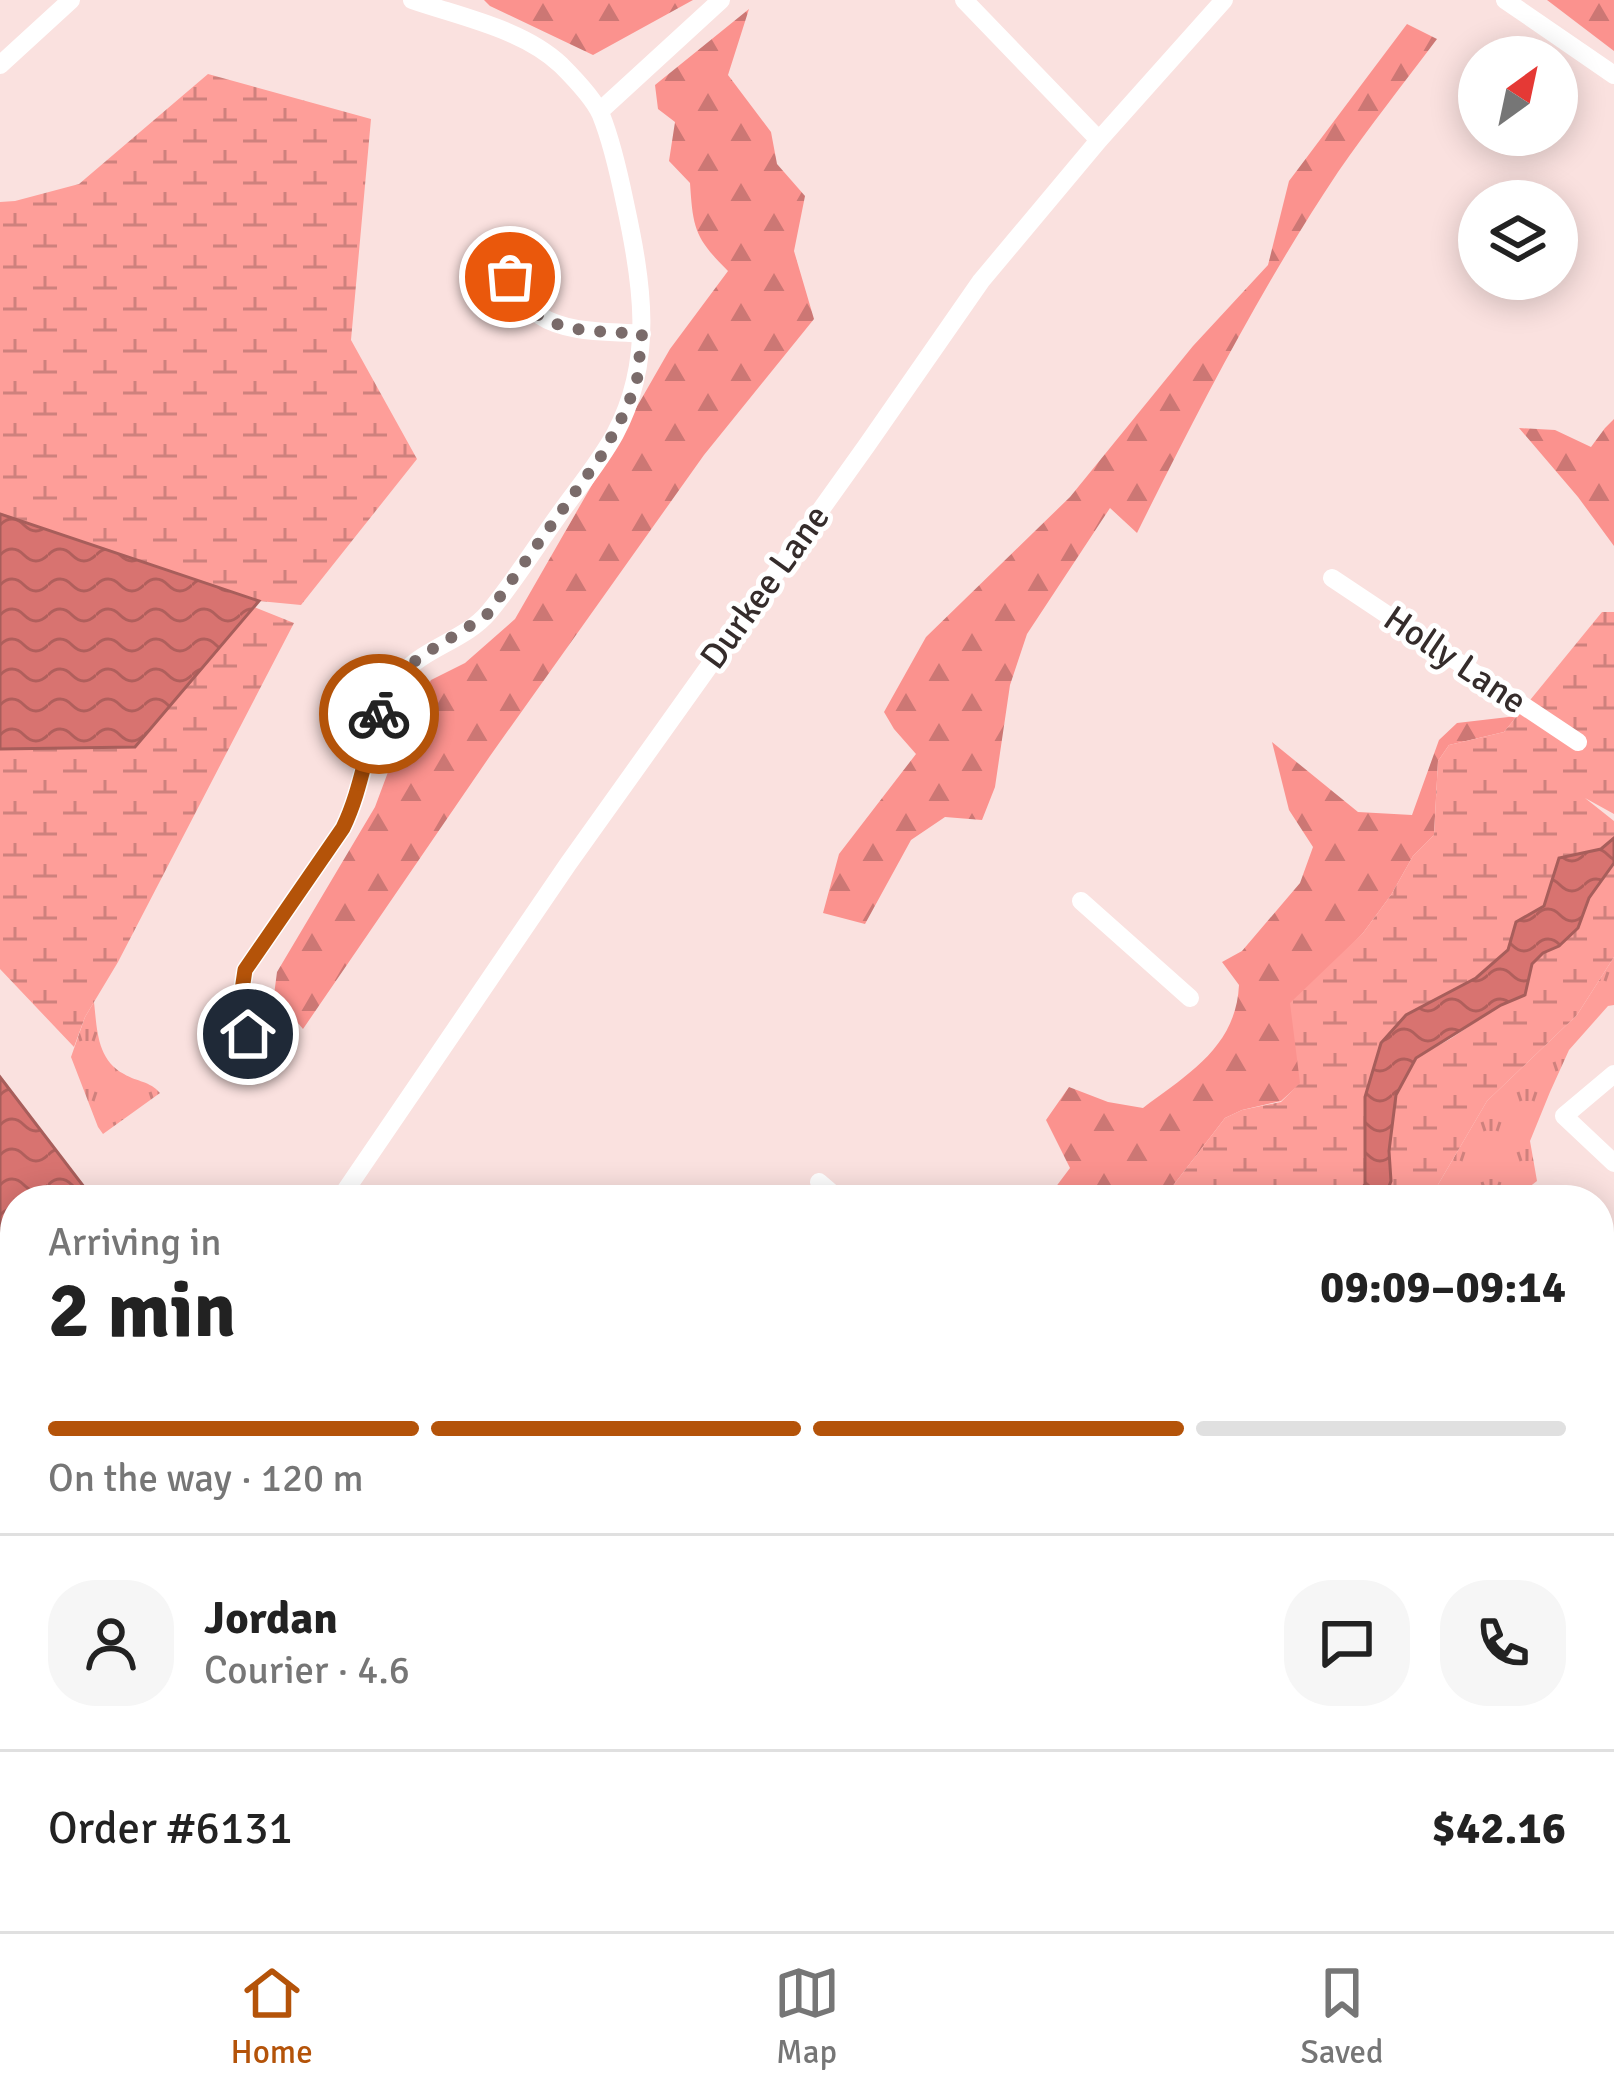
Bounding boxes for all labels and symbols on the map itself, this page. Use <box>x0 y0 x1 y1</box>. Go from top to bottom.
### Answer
north arrow <box>1458 36 1578 156</box>
pin <box>459 226 561 328</box>
street label: Durkee Lane <box>690 496 840 678</box>
street label: Holly Lane <box>1375 596 1535 724</box>
courier <box>319 654 439 774</box>
pin <box>197 983 299 1085</box>

